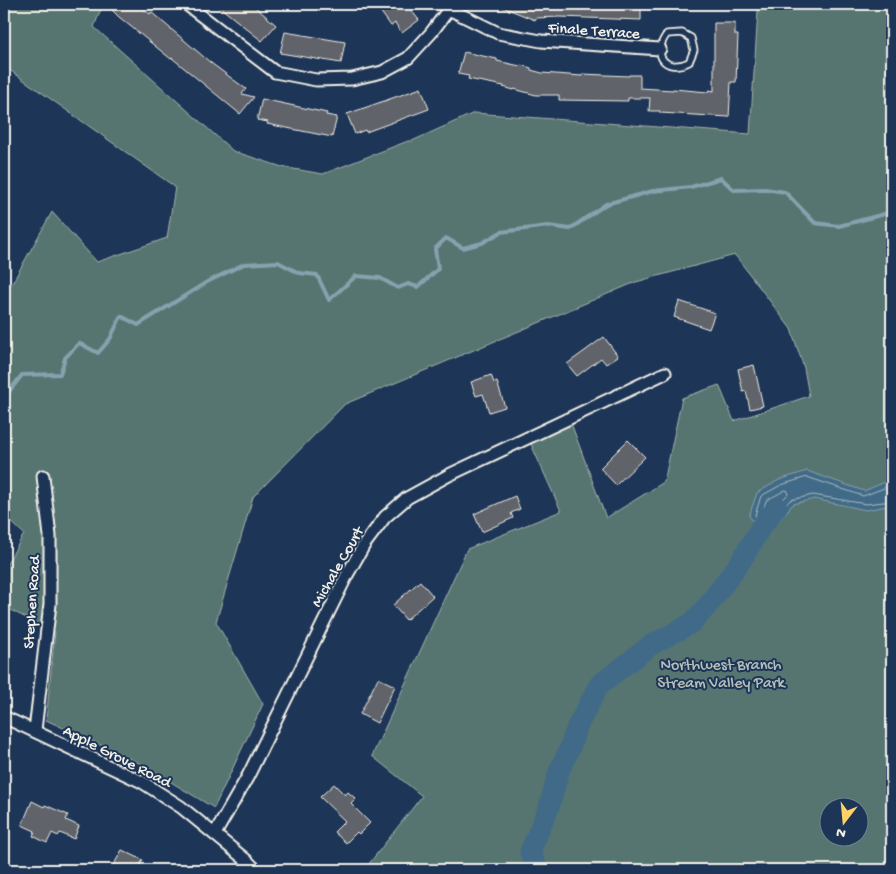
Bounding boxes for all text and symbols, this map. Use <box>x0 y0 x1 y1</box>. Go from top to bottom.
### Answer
street label: Finale Terrace <box>546 20 641 45</box>
street label: Michale Court <box>308 523 370 611</box>
street label: Stephen Road <box>21 553 46 649</box>
park label: Northwest Branch Stream Valley Park <box>657 657 786 694</box>
street label: Apple Grove Road <box>59 723 175 794</box>
north arrow <box>818 796 868 846</box>
text: N <box>834 823 848 842</box>

